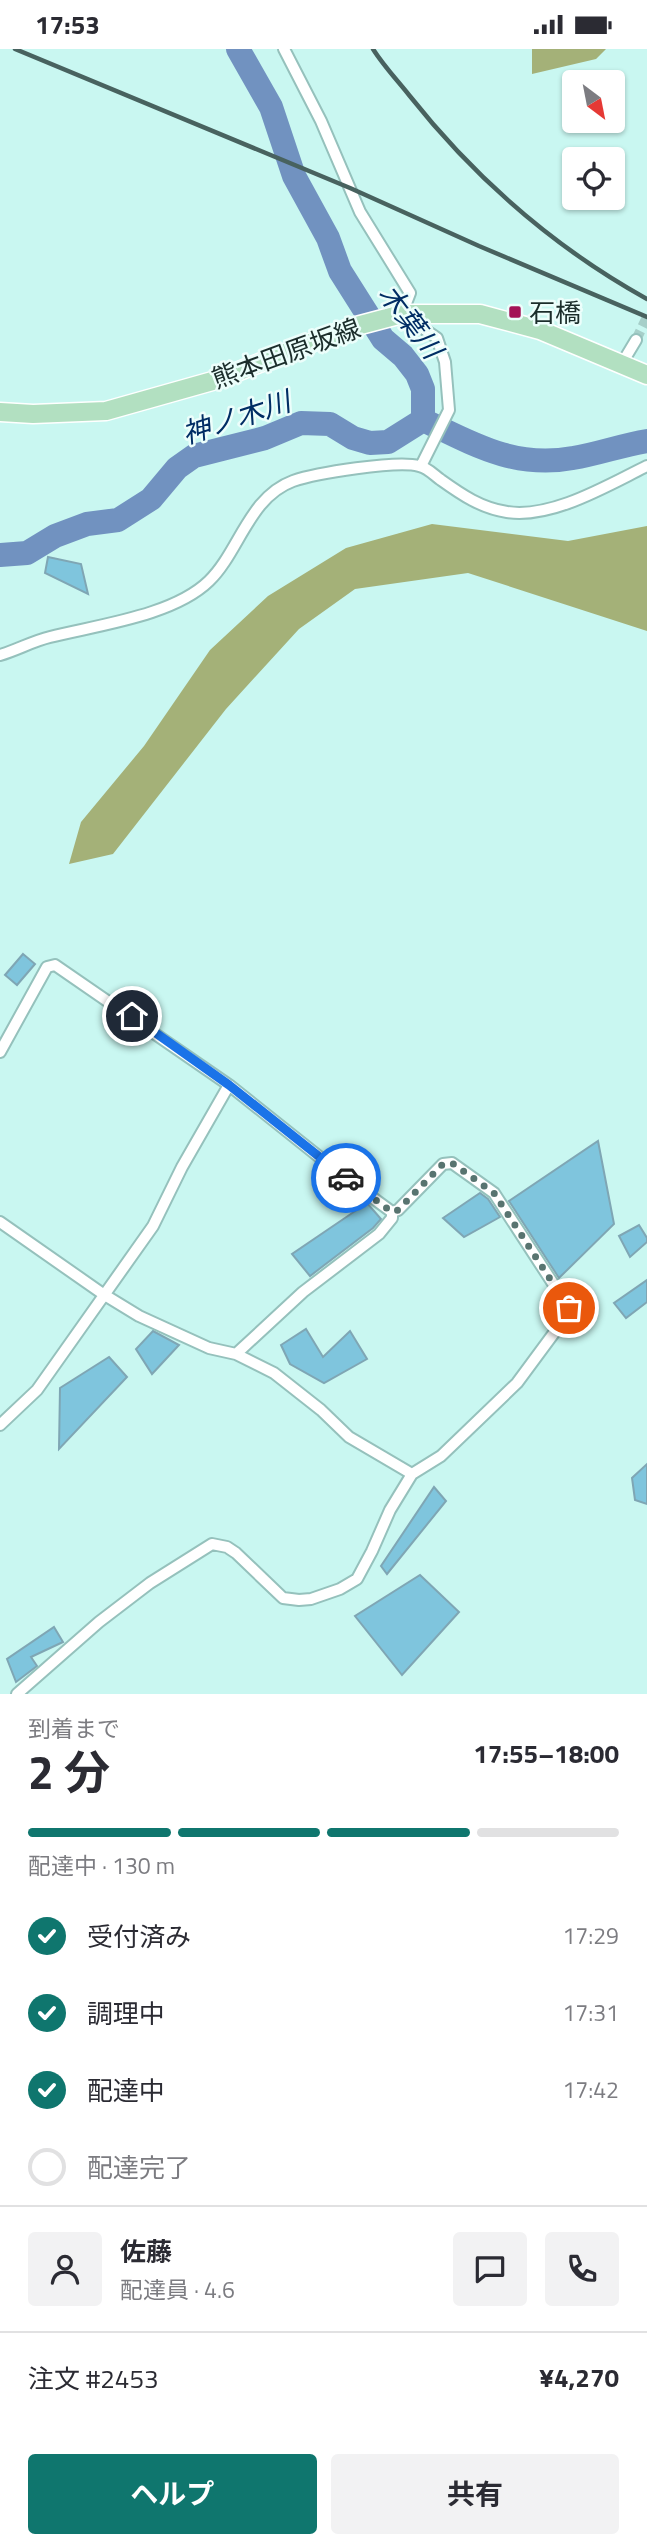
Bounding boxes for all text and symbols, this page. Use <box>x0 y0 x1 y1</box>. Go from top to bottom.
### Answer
text: 17:53 <box>35 5 100 44</box>
north arrow <box>562 70 625 133</box>
map controls <box>562 70 625 210</box>
button: locate <box>562 147 625 210</box>
water label: 木葉川 <box>369 275 455 370</box>
place label: 石橋 <box>529 293 581 332</box>
marker: 石橋 <box>507 304 523 320</box>
street label: 熊本田原坂線 <box>206 308 366 398</box>
water label: 神ノ木川 <box>176 378 299 455</box>
pin <box>102 986 162 1046</box>
icon: home <box>113 997 151 1035</box>
courier <box>311 1143 381 1213</box>
icon: car <box>327 1159 365 1197</box>
pin <box>539 1278 599 1338</box>
icon: bag <box>550 1289 588 1327</box>
text: 到着まで <box>28 1711 120 1746</box>
text: 17:55–18:00 <box>473 1734 619 1773</box>
text: 2 分 <box>28 1737 110 1807</box>
text: 配達中 · 130 m <box>28 1848 175 1883</box>
icon: check <box>28 1917 66 1955</box>
text: 受付済み <box>87 1917 191 1956</box>
text: 17:29 <box>562 1918 619 1953</box>
icon: check <box>28 1994 66 2032</box>
text: 調理中 <box>87 1994 165 2033</box>
text: 17:31 <box>562 1995 619 2030</box>
icon: check <box>28 2071 66 2109</box>
text: 配達中 <box>87 2071 165 2110</box>
text: 17:42 <box>562 2072 619 2107</box>
text: 配達完了 <box>87 2148 191 2187</box>
button: person <box>28 2232 102 2306</box>
text: 佐藤 <box>120 2232 172 2271</box>
button: chat <box>453 2232 527 2306</box>
button: phone <box>545 2232 619 2306</box>
text: 配達員 · 4.6 <box>120 2272 235 2307</box>
text: ¥4,270 <box>539 2358 619 2397</box>
text: 注文 #2453 <box>28 2359 159 2398</box>
button: ヘルプ <box>28 2454 317 2534</box>
button: 共有 <box>331 2454 619 2534</box>

